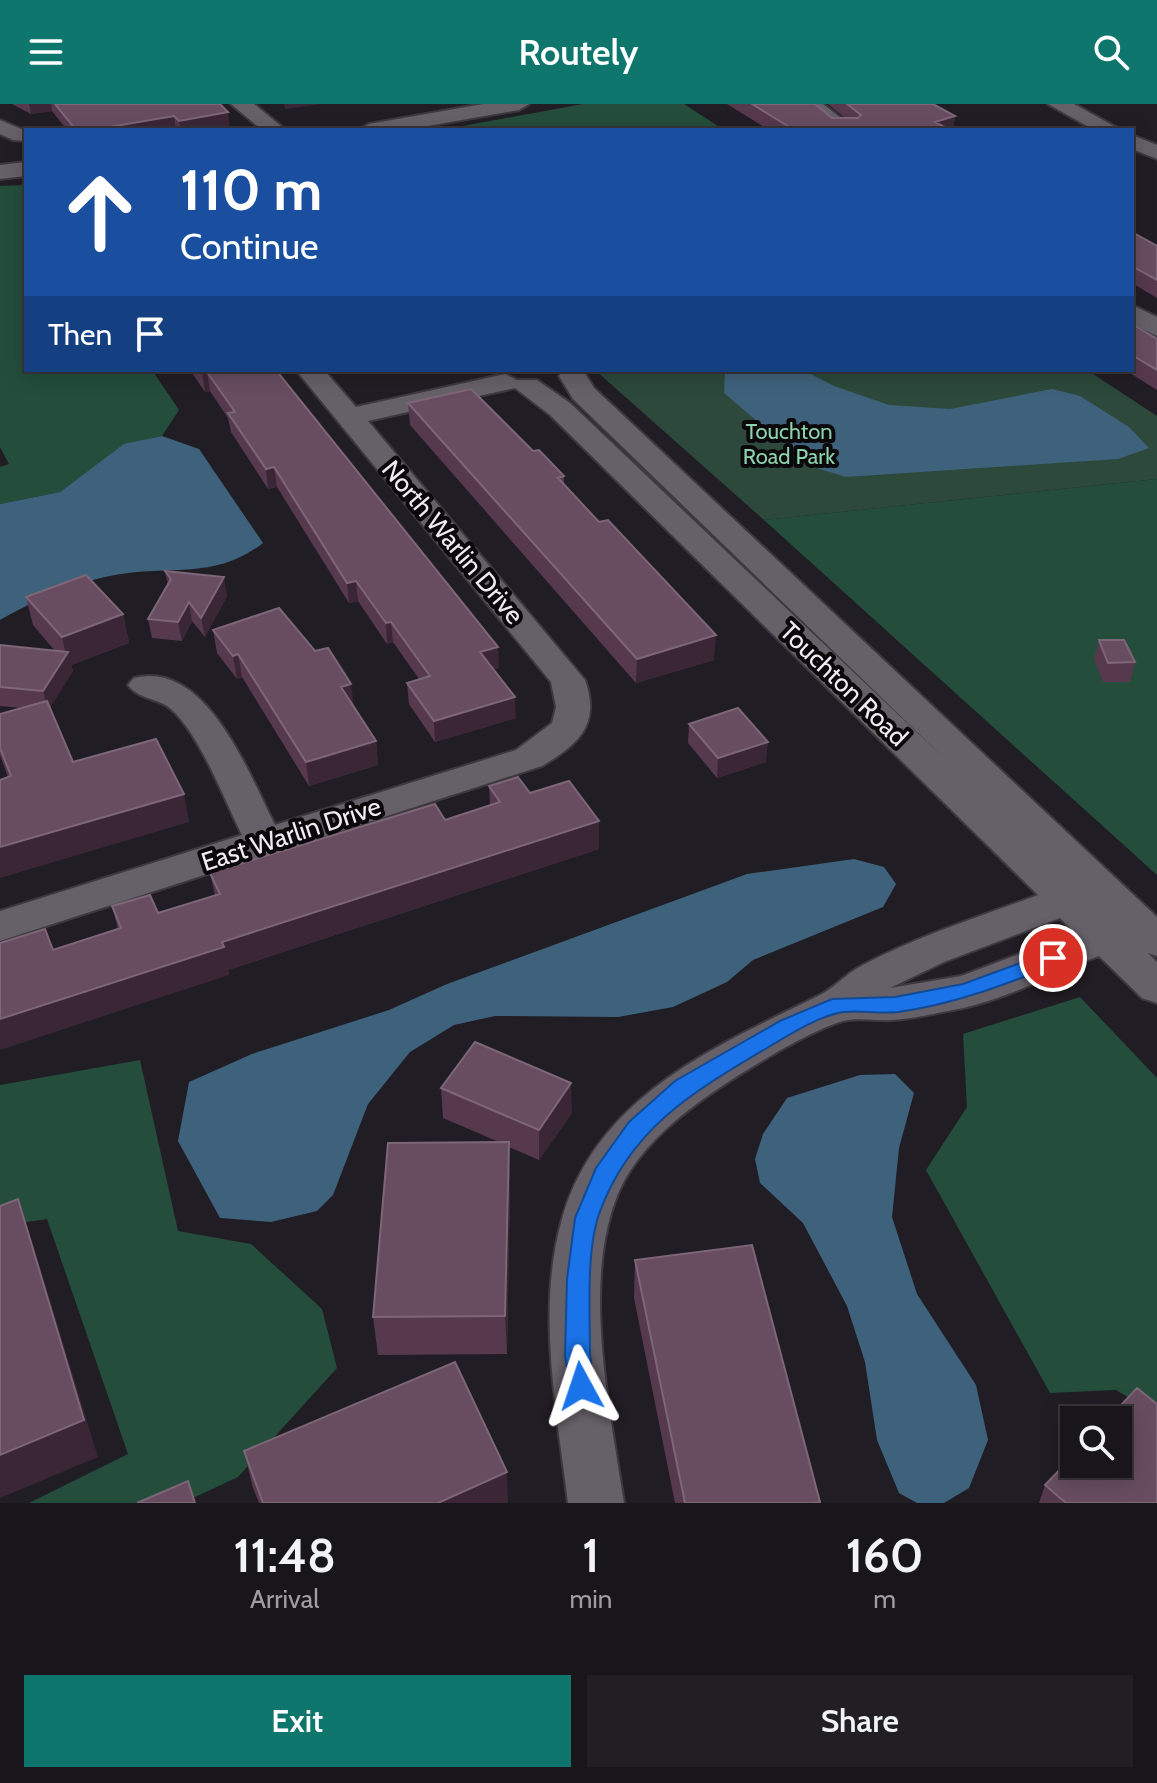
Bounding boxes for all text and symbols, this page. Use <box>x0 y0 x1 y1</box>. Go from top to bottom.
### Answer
icon: menu <box>24 30 68 74</box>
text: Routely <box>519 30 638 74</box>
icon: search <box>1089 30 1133 74</box>
text: 110 m <box>180 156 322 224</box>
icon: ahead <box>48 160 152 264</box>
text: Continue <box>180 224 319 268</box>
icon: arrive <box>128 312 172 356</box>
text: Then <box>48 316 112 353</box>
park label: Touchton Road Park <box>743 418 835 470</box>
street label: North Warlin Drive <box>375 454 531 630</box>
street label: Touchton Road <box>773 615 915 753</box>
street label: East Warlin Drive <box>197 790 385 878</box>
pin <box>1019 924 1087 992</box>
icon: arrive <box>1031 936 1075 980</box>
position arrow <box>539 1344 623 1428</box>
map controls <box>1060 1406 1132 1478</box>
button: search <box>1060 1406 1132 1478</box>
text: 11:48 <box>233 1526 336 1584</box>
text: 1 <box>582 1526 599 1584</box>
text: 160 <box>846 1526 924 1584</box>
text: Arrival <box>250 1583 319 1615</box>
text: min <box>569 1583 612 1615</box>
text: m <box>873 1583 896 1615</box>
button: Exit <box>24 1675 571 1767</box>
button: Share <box>587 1675 1133 1767</box>

